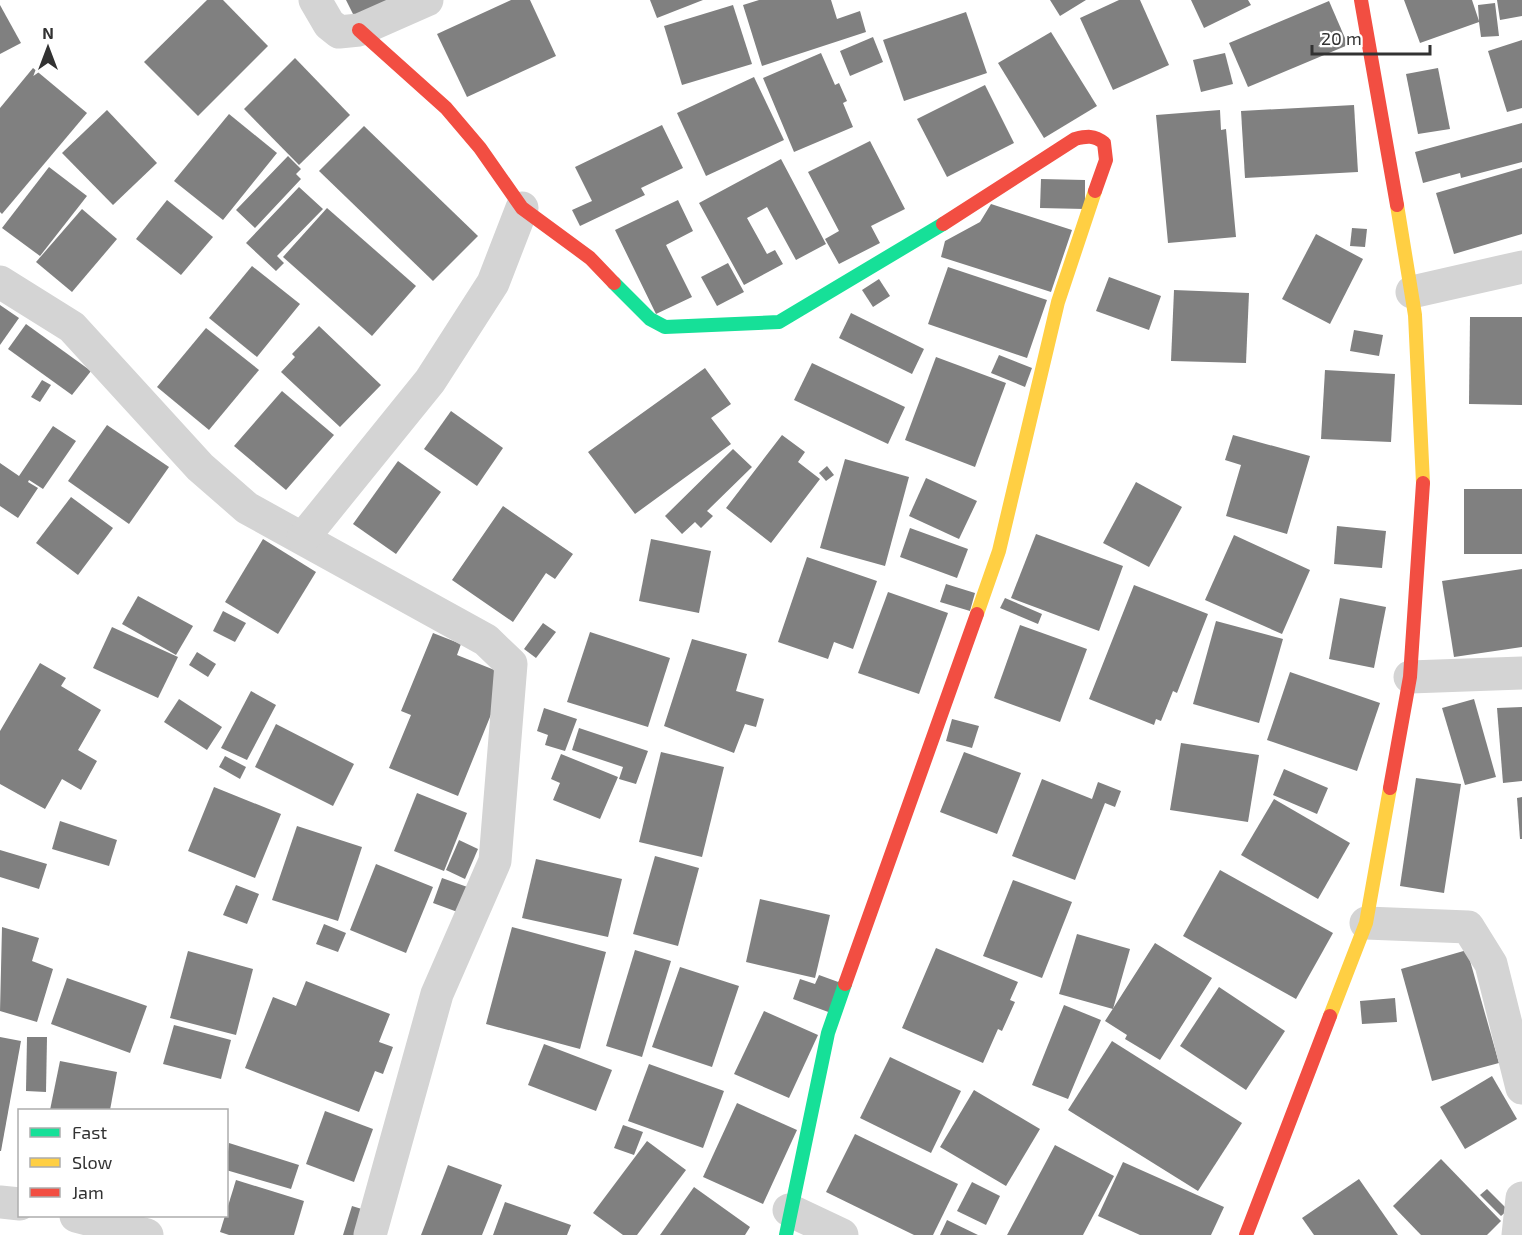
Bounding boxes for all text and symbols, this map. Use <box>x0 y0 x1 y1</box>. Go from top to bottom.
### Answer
north arrow <box>18 18 78 78</box>
scale bar <box>1312 18 1430 56</box>
text: N <box>42 23 54 42</box>
text: 20 m <box>1321 27 1362 49</box>
legend <box>18 1109 228 1217</box>
text: Fast <box>72 1121 107 1143</box>
text: Slow <box>72 1151 113 1173</box>
text: Jam <box>72 1181 104 1203</box>

